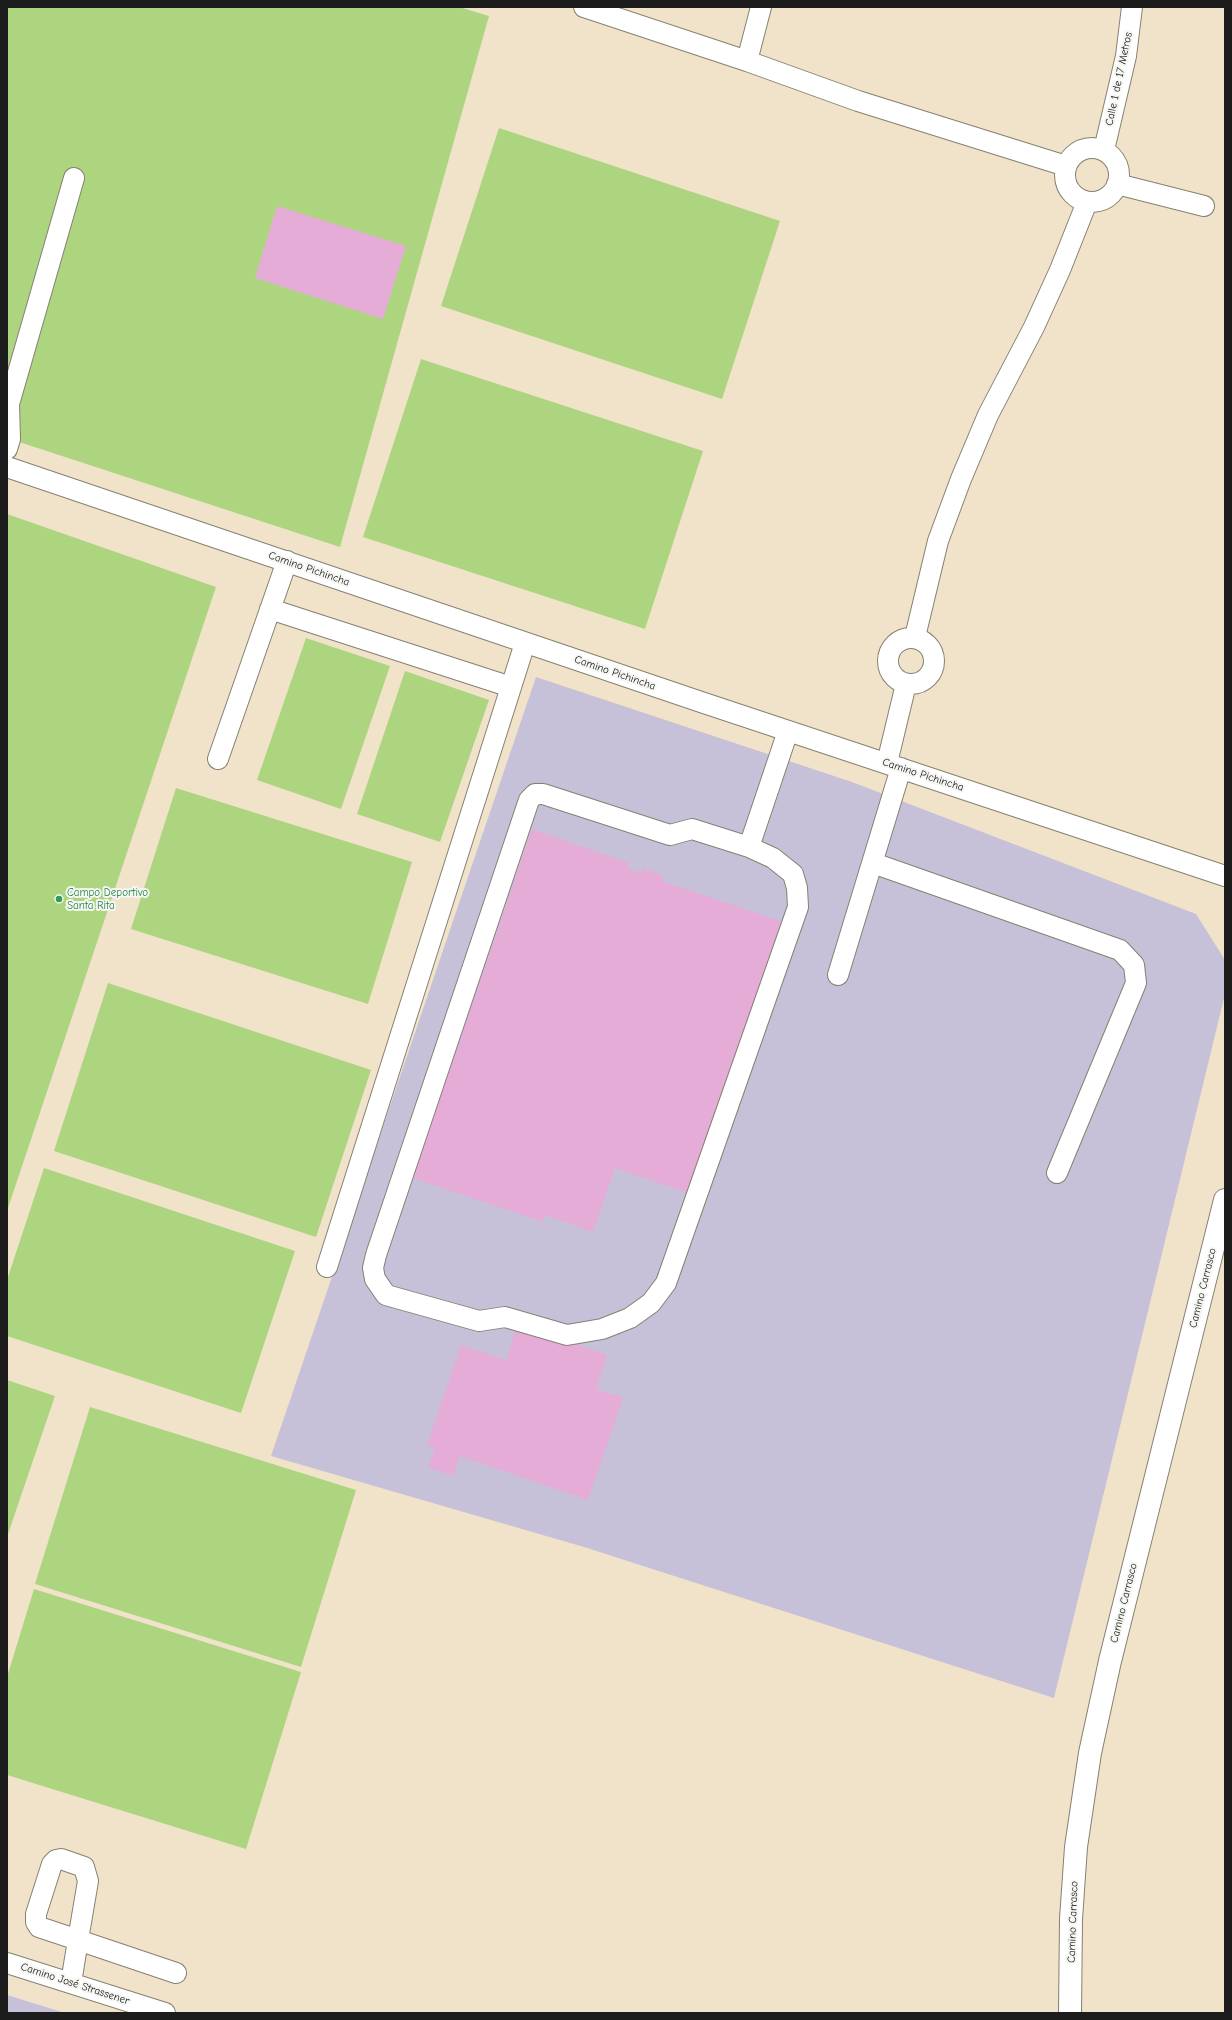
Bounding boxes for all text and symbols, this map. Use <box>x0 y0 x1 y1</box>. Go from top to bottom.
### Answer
street label: Calle 1 de 17 Metros <box>1103 31 1135 127</box>
street label: Camino Pichincha <box>267 549 351 589</box>
street label: Camino Pichincha <box>573 653 657 693</box>
street label: Camino Pichincha <box>881 756 965 794</box>
place label: Campo Deportivo Santa Rita <box>67 886 148 912</box>
marker: Campo Deportivo Santa Rita <box>54 894 64 904</box>
street label: Camino Carrasco <box>1187 1247 1219 1329</box>
street label: Camino Carrasco <box>1108 1562 1140 1644</box>
street label: Camino Carrasco <box>1065 1881 1081 1963</box>
street label: Camino José Strassener <box>19 1960 131 2008</box>

